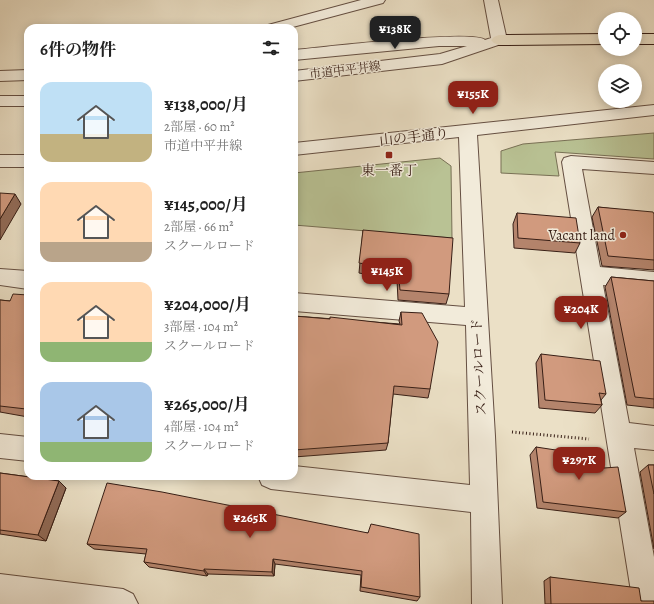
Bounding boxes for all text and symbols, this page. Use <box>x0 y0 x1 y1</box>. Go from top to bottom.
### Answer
map controls <box>598 12 642 108</box>
button: locate <box>598 12 642 56</box>
pin: ¥138K <box>367 16 423 50</box>
text: ¥138K <box>379 20 411 37</box>
icon: filters <box>260 37 282 59</box>
text: 6件の物件 <box>40 38 116 61</box>
street label: 市道中平井線 <box>308 58 382 82</box>
button: layers <box>598 64 642 108</box>
pin: ¥155K <box>445 81 501 115</box>
text: ¥155K <box>457 85 489 102</box>
text: ¥138,000/月 <box>164 93 248 116</box>
icon: home <box>72 98 120 146</box>
text: 2部屋 · 60 m² <box>164 118 235 135</box>
street label: 山の手通り <box>378 124 450 150</box>
text: 市道中平井線 <box>164 137 242 154</box>
marker: 東一番丁 <box>384 150 394 160</box>
place label: 東一番丁 <box>361 161 417 180</box>
text: ¥145,000/月 <box>164 193 248 216</box>
icon: home <box>72 198 120 246</box>
text: 2部屋 · 66 m² <box>164 218 234 235</box>
place label: Vacant land <box>548 226 615 245</box>
marker: Vacant land <box>618 230 628 240</box>
text: スクールロード <box>164 237 255 254</box>
pin: ¥145K <box>359 258 415 292</box>
text: ¥145K <box>371 262 403 279</box>
text: ¥204,000/月 <box>164 293 251 316</box>
pin: ¥204K <box>553 296 609 330</box>
icon: home <box>72 298 120 346</box>
text: ¥204K <box>564 300 598 317</box>
text: 3部屋 · 104 m² <box>164 318 238 335</box>
street label: スクールロード <box>467 318 491 416</box>
text: スクールロード <box>164 337 255 354</box>
text: ¥265,000/月 <box>164 393 250 416</box>
icon: home <box>72 398 120 446</box>
text: 4部屋 · 104 m² <box>164 418 239 435</box>
text: スクールロード <box>164 437 255 454</box>
pin: ¥297K <box>551 447 607 481</box>
text: ¥297K <box>562 451 596 468</box>
pin: ¥265K <box>222 505 278 539</box>
text: ¥265K <box>233 509 267 526</box>

